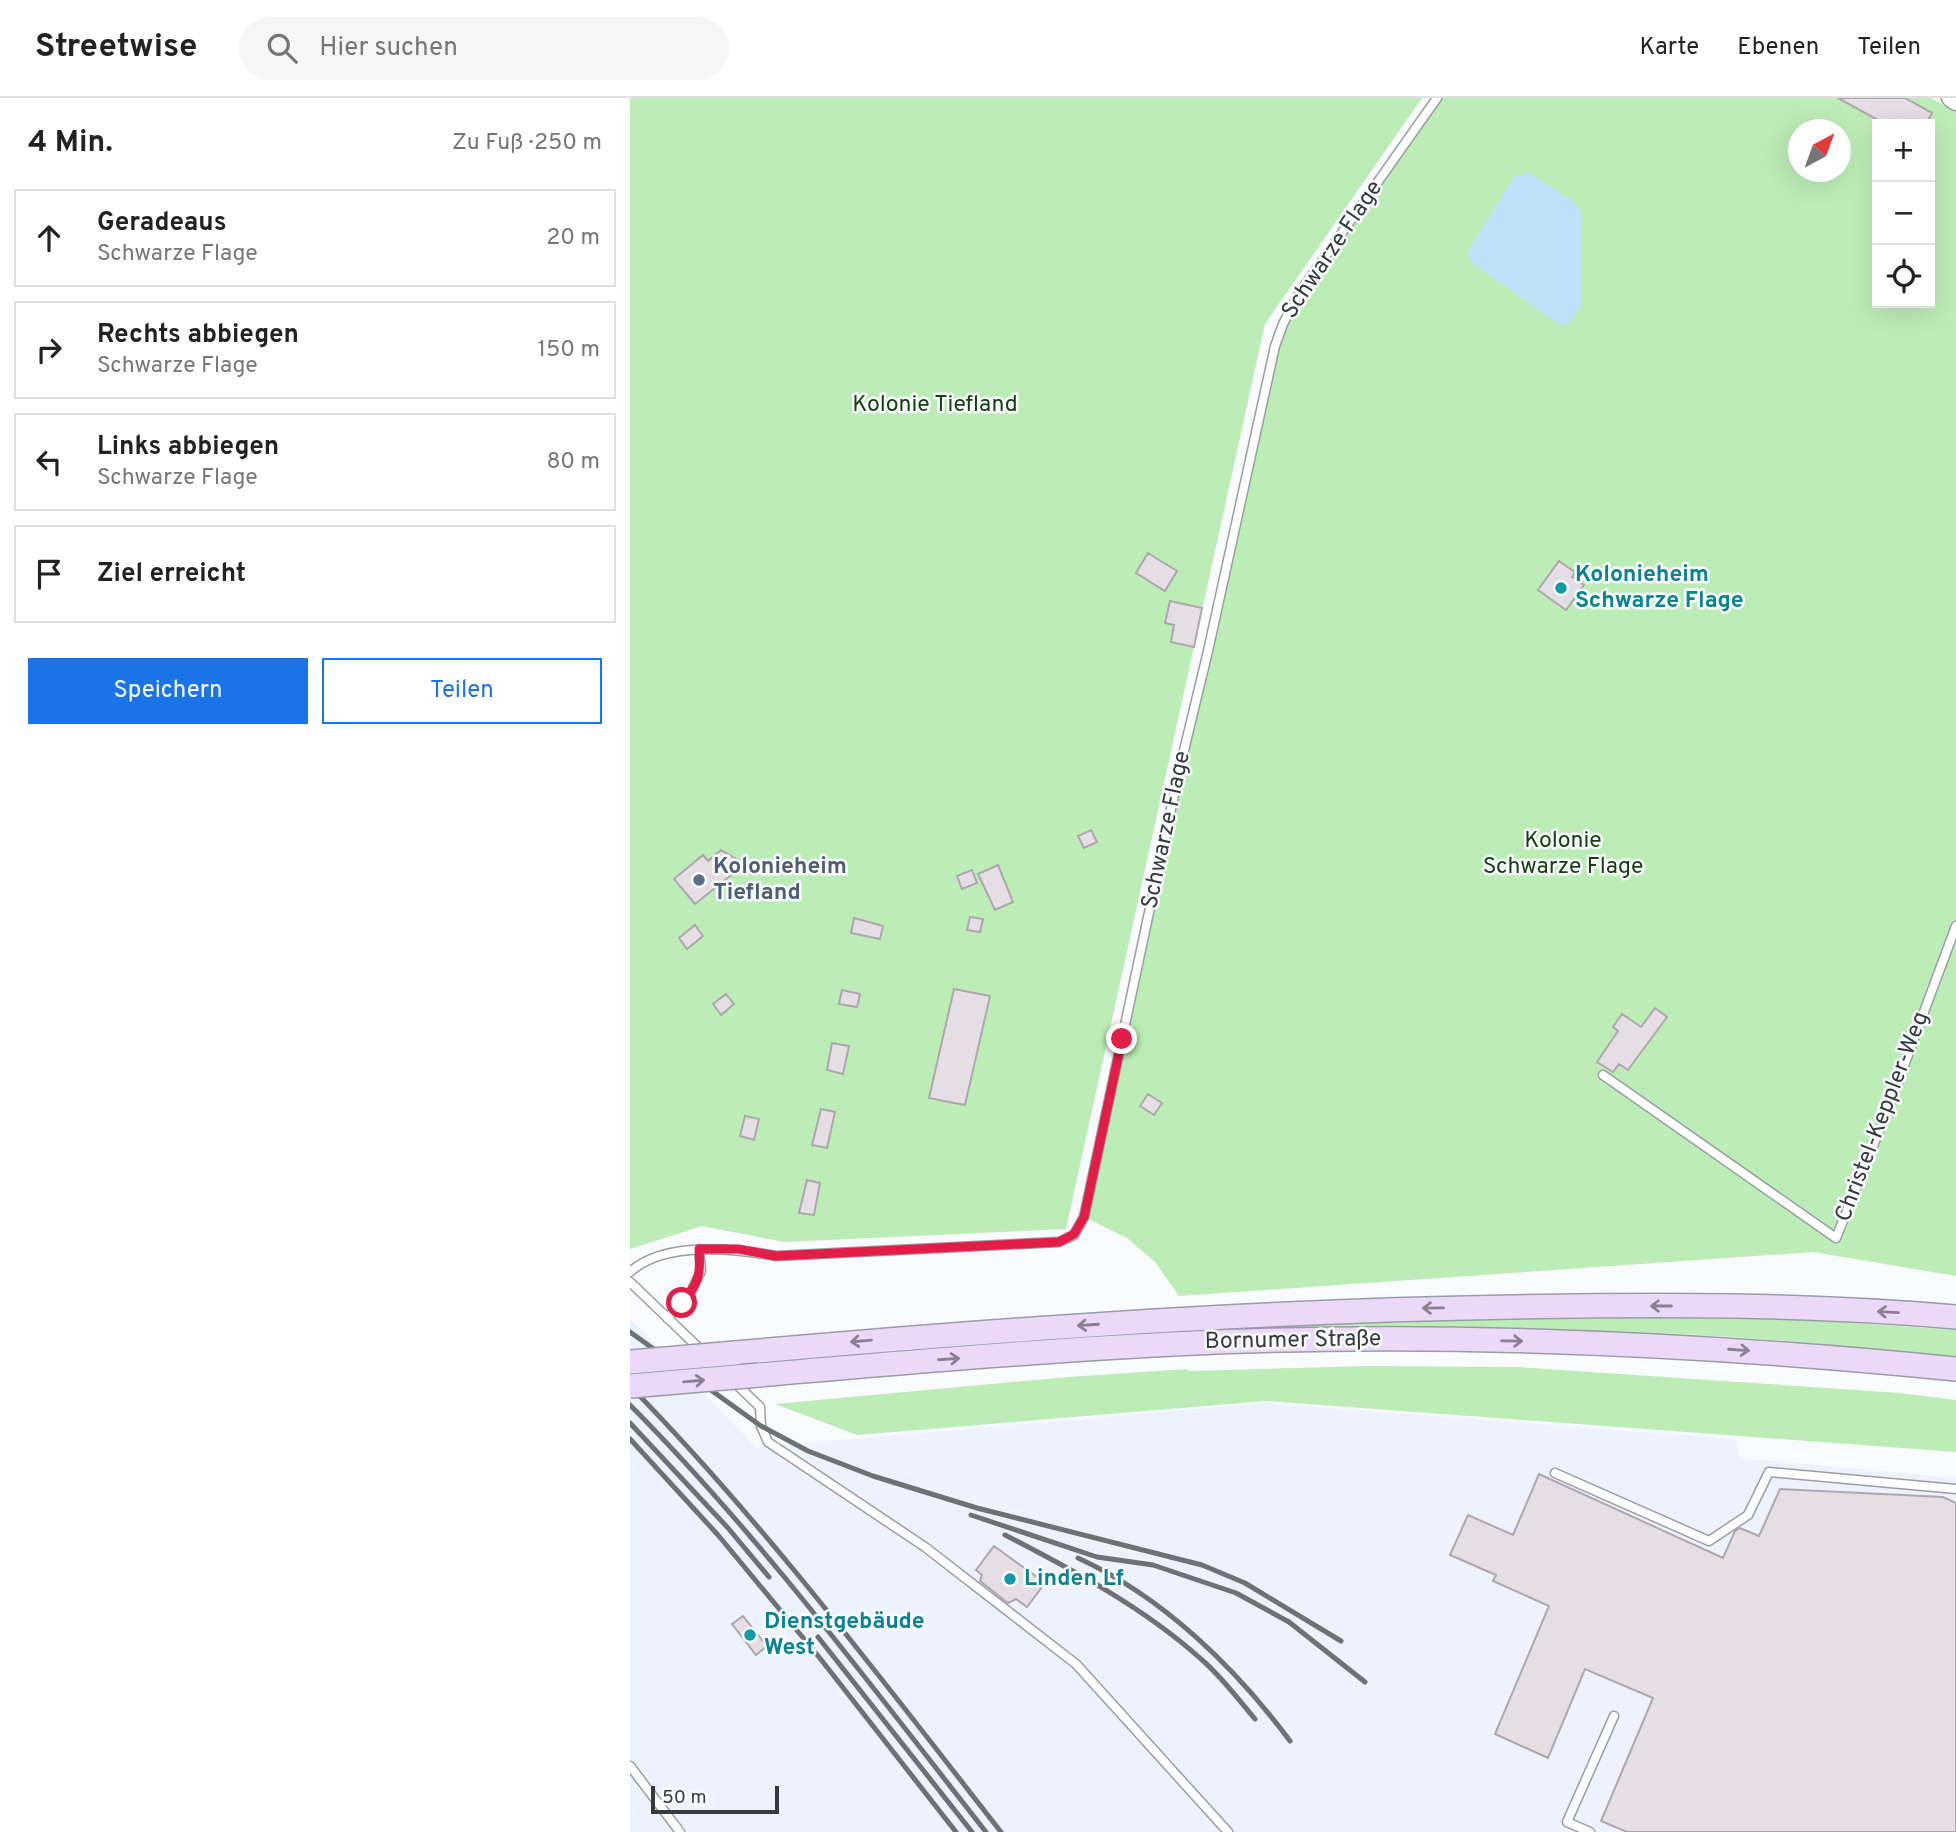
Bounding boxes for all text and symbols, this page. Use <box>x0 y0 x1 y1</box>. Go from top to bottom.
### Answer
search box <box>239 17 729 80</box>
text: Streetwise <box>35 27 197 69</box>
icon: search <box>263 29 301 67</box>
text: Hier suchen <box>319 32 458 65</box>
text: Karte <box>1639 33 1699 63</box>
text: Ebenen <box>1737 33 1819 63</box>
text: Teilen <box>1857 33 1921 63</box>
north arrow <box>1788 119 1851 182</box>
map controls <box>1872 119 1935 308</box>
button: + <box>1872 119 1935 182</box>
text: 4 Min. <box>28 125 113 162</box>
text: Zu Fuß · 250 m <box>452 129 602 158</box>
street label: Schwarze Flage <box>1276 175 1390 325</box>
button: − <box>1872 182 1935 245</box>
text: Geradeaus <box>97 207 226 240</box>
icon: ahead <box>30 219 68 257</box>
text: 20 m <box>546 224 600 253</box>
text: Schwarze Flage <box>97 240 258 269</box>
button: locate <box>1872 245 1935 308</box>
text: Rechts abbiegen <box>97 319 299 352</box>
icon: right <box>30 331 68 369</box>
text: 150 m <box>538 336 600 365</box>
text: Schwarze Flage <box>97 352 258 381</box>
park label: Kolonie Tiefland <box>852 391 1018 420</box>
text: Links abbiegen <box>97 431 279 464</box>
icon: left <box>30 443 68 481</box>
text: 80 m <box>547 448 600 477</box>
text: Schwarze Flage <box>97 464 258 493</box>
icon: arrive <box>30 555 68 593</box>
text: Ziel erreicht <box>97 558 246 591</box>
place label: Kolonieheim Schwarze Flage <box>1575 561 1743 616</box>
marker: Kolonieheim Schwarze Flage <box>1553 580 1569 596</box>
button: Speichern <box>28 658 308 724</box>
button: Teilen <box>322 658 602 724</box>
street label: Schwarze Flage <box>1136 748 1198 912</box>
park label: Kolonie Schwarze Flage <box>1483 827 1643 882</box>
place label: Kolonieheim Tiefland <box>713 853 847 908</box>
marker: Kolonieheim Tiefland <box>691 872 707 888</box>
street label: Christel-Keppler-Weg <box>1830 1008 1936 1226</box>
route end <box>1106 1023 1137 1054</box>
route start <box>666 1287 697 1318</box>
one-way arrow <box>1649 1299 1672 1312</box>
one-way arrow <box>1422 1302 1445 1315</box>
one-way arrow <box>1877 1306 1900 1319</box>
one-way arrow <box>1077 1319 1100 1332</box>
street label: Bornumer Straße <box>1204 1325 1382 1357</box>
one-way arrow <box>1500 1334 1523 1348</box>
one-way arrow <box>851 1335 873 1348</box>
one-way arrow <box>1728 1344 1750 1357</box>
one-way arrow <box>937 1352 960 1365</box>
one-way arrow <box>683 1374 705 1387</box>
place label: Linden Lf <box>1024 1565 1124 1594</box>
marker: Linden Lf <box>1002 1571 1018 1587</box>
place label: Dienstgebäude West <box>764 1608 925 1663</box>
marker: Dienstgebäude West <box>742 1627 758 1643</box>
scale bar <box>651 1783 779 1815</box>
text: 50 m <box>662 1786 707 1810</box>

